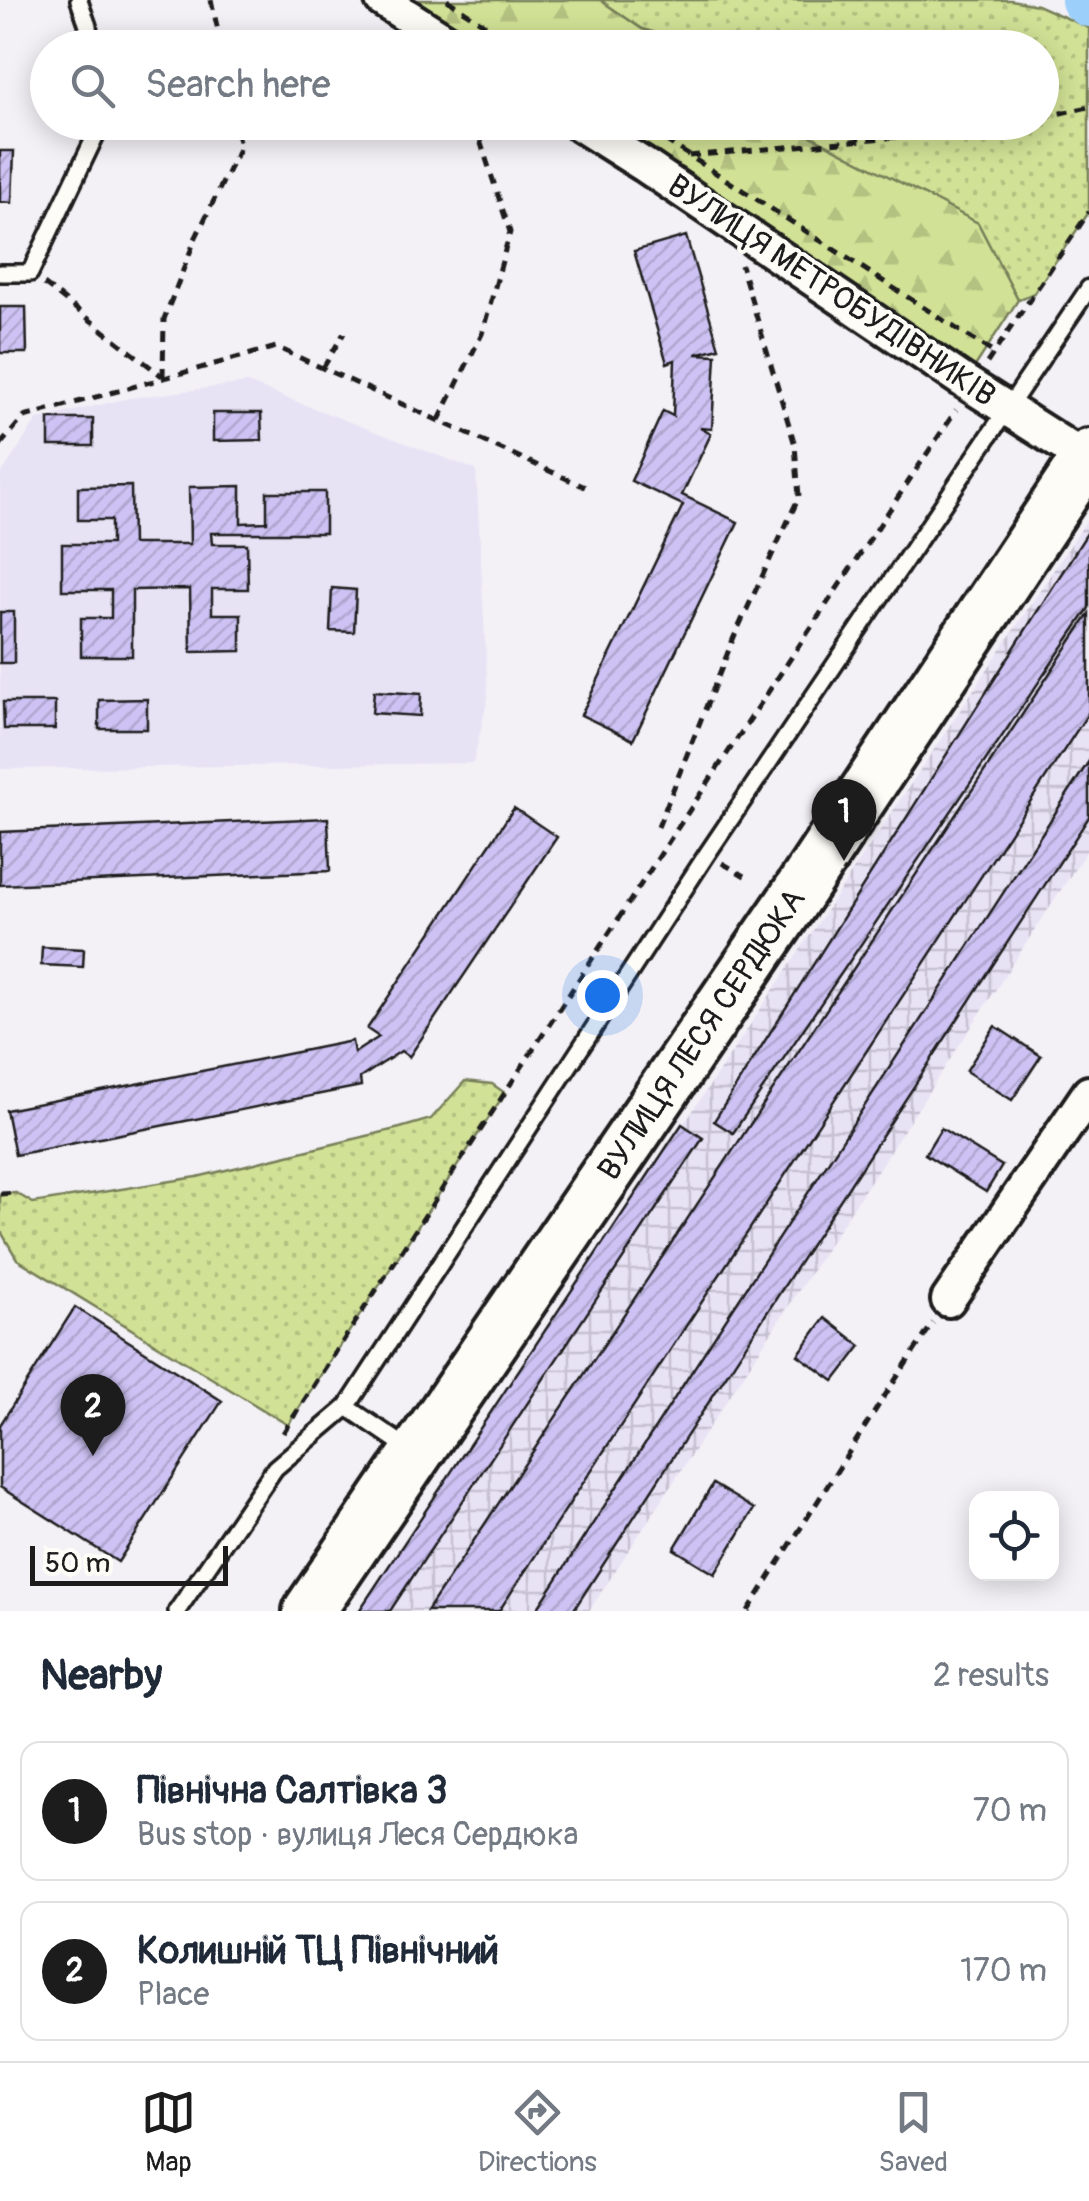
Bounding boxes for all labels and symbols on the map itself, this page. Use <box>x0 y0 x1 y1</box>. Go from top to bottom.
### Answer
street label: ВУЛИЦЯ МЕТРОБУДІВНИКІВ <box>660 166 1003 416</box>
pin: 1 <box>812 778 876 861</box>
street label: ВУЛИЦЯ ЛЕСЯ СЕРДЮКА <box>589 881 814 1188</box>
your location <box>577 970 628 1021</box>
pin: 2 <box>61 1374 126 1456</box>
scale bar <box>30 1541 228 1586</box>

